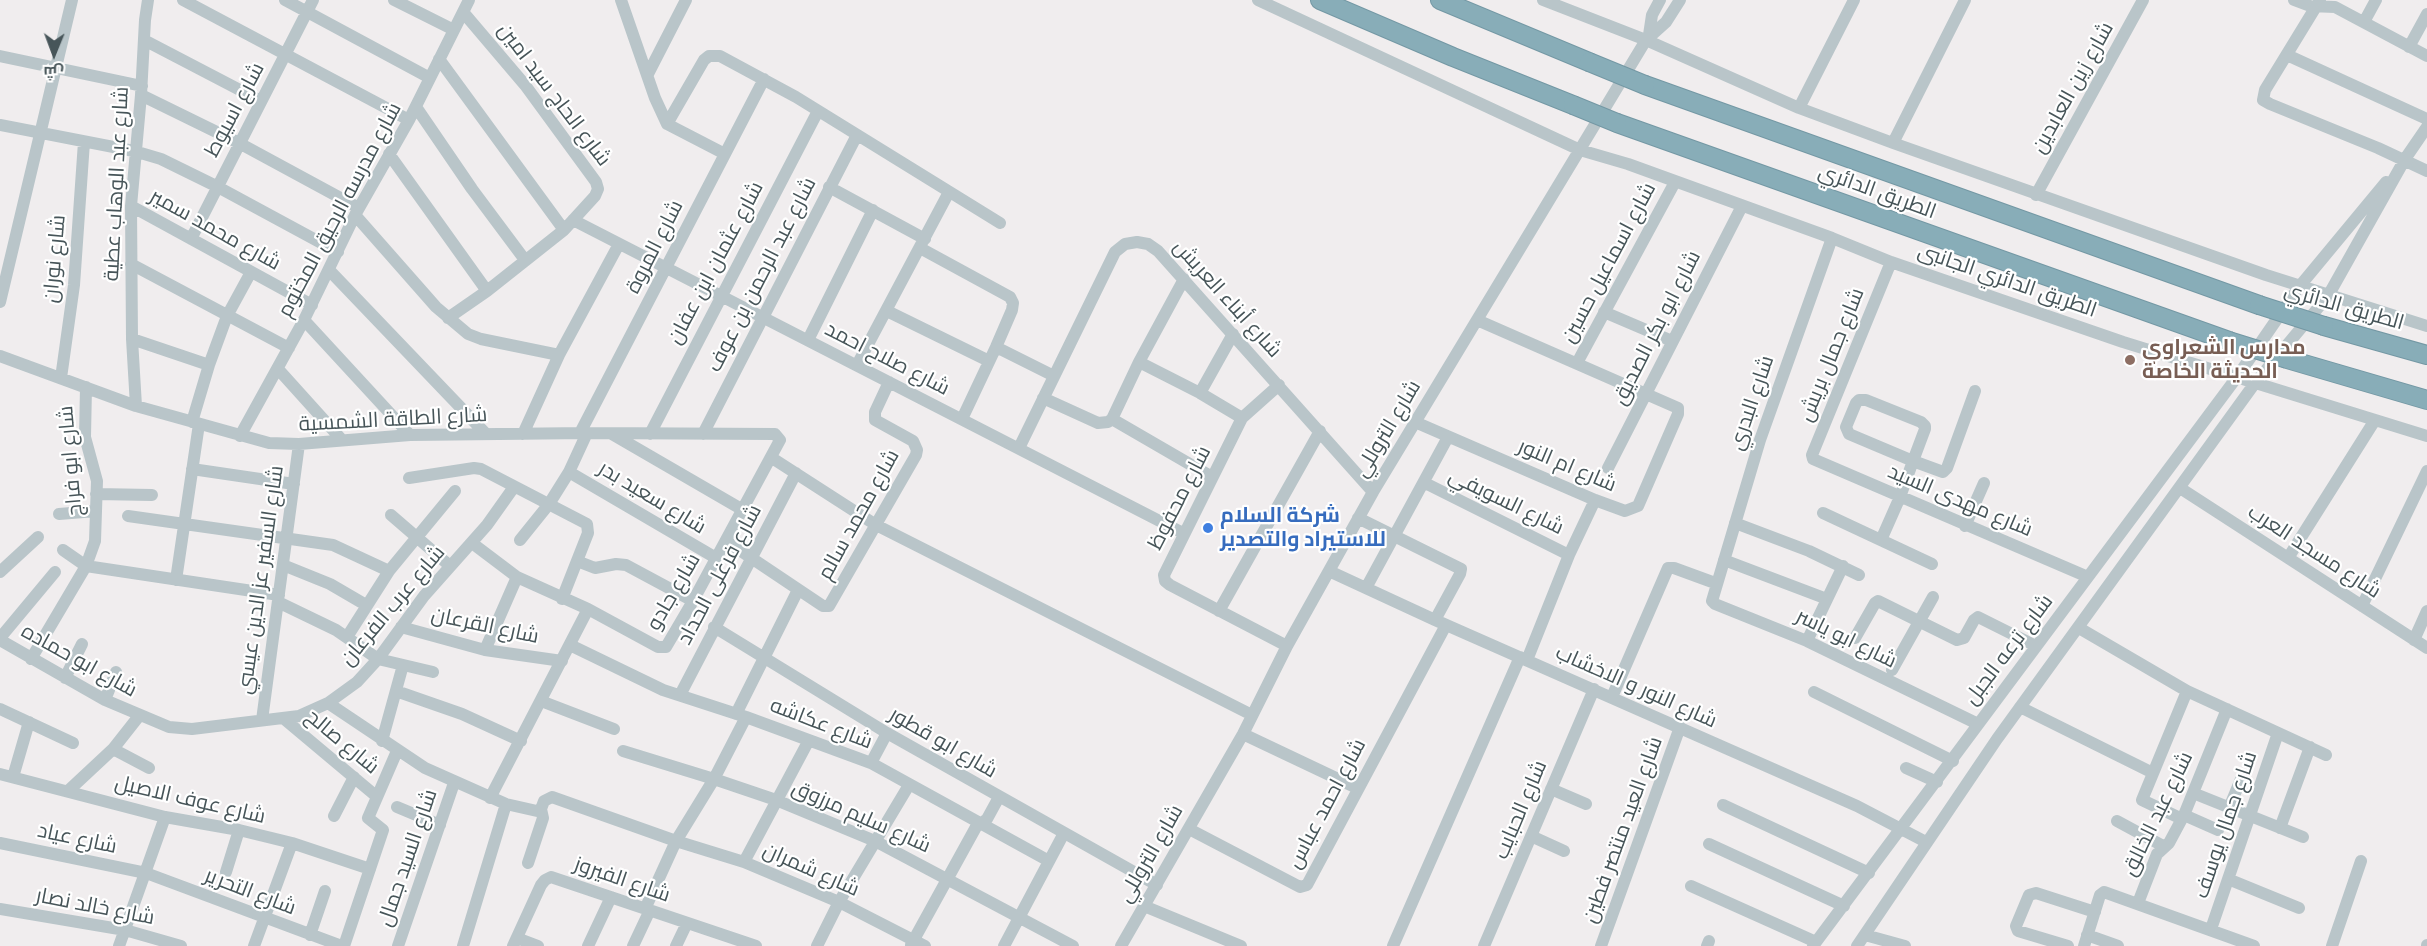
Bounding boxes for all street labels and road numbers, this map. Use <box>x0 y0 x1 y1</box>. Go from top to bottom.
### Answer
street label: شارع الحاج سيد امين <box>492 18 616 172</box>
street label: شارع زين العابدين <box>2027 18 2119 158</box>
street label: شارع اسيوط <box>200 59 270 161</box>
street label: شارع عبد الوهاب عطية <box>99 86 135 282</box>
street label: شارع مدرسه الرحيق المختوم <box>273 98 407 322</box>
street label: الطريق الدائري <box>1815 159 1939 225</box>
street label: شارع عبد الرحمن بن عوف <box>702 173 822 377</box>
street label: شارع عثمان ابن عفان <box>663 177 769 349</box>
street label: شارع اسماعيل حسين <box>1556 179 1662 347</box>
street label: شارع محمد سمير <box>145 184 285 276</box>
street label: شارع المروة <box>621 196 689 298</box>
street label: شارع نوران <box>39 214 71 304</box>
street label: شارع أبناء العريش <box>1167 235 1287 363</box>
street label: الطريق الدائري الجانبى <box>1914 239 2100 323</box>
street label: شارع ابو بكر الصديق <box>1607 247 1707 409</box>
street label: الطريق الدائري <box>2281 278 2407 336</box>
street label: شارع جمال بريش <box>1794 284 1870 426</box>
street label: شارع صلاح احمد <box>820 317 954 401</box>
street label: شارع البدري <box>1724 352 1780 454</box>
street label: شارع التروللي <box>1349 376 1427 482</box>
street label: شارع الطاقة الشمسية <box>298 402 488 438</box>
street label: شارع ابو فراج <box>54 405 88 517</box>
street label: شارع ام النور <box>1514 434 1620 498</box>
street label: شارع محفوظ <box>1143 442 1217 554</box>
street label: شارع محمد سالم <box>813 445 905 585</box>
street label: شارع سعيد بدر <box>594 456 710 540</box>
street label: شارع مهدى السيد <box>1884 459 2036 543</box>
street label: شارع السويفي <box>1444 463 1568 541</box>
street label: شارع السفير عز الدين عيسي <box>232 464 290 696</box>
street label: شارع مسجد العرب <box>2243 500 2385 604</box>
street label: شارع فرغلى الحداد <box>672 501 768 649</box>
street label: شارع عرب الفرعان <box>335 541 451 671</box>
street label: شارع جادو <box>642 549 706 635</box>
street label: شارع ترعه الجبل <box>1959 590 2059 710</box>
street label: شارع القرعان <box>429 602 541 650</box>
street label: شارع ابو ياسر <box>1791 604 1901 674</box>
street label: شارع ابو حماده <box>17 619 141 703</box>
street label: شارع النور و الاخشاب <box>1551 640 1721 734</box>
street label: شارع عكاشه <box>766 693 876 755</box>
street label: شارع ابو قطور <box>885 702 1001 784</box>
street label: شارع صالح <box>300 704 384 780</box>
street label: شارع العيد منتصر فطين <box>1578 733 1668 927</box>
street label: شارع احمد عباس <box>1282 735 1372 873</box>
street label: شارع عبد الخالق <box>2117 748 2199 880</box>
street label: شارع جمال يوسف <box>2189 748 2263 902</box>
street label: شارع الحبايب <box>1489 757 1553 863</box>
street label: شارع عوف الاصيل <box>112 770 268 830</box>
street label: شارع سليم مرزوق <box>788 775 934 859</box>
street label: شارع السيد جمال <box>373 786 443 930</box>
street label: شارع التروللي <box>1113 801 1189 907</box>
street label: شارع عياد <box>35 818 119 860</box>
street label: شارع شمران <box>759 838 863 902</box>
street label: شارع الفيروز <box>571 852 673 908</box>
street label: شارع التحرير <box>201 863 299 921</box>
street label: شارع خالد نصار <box>33 883 157 931</box>

